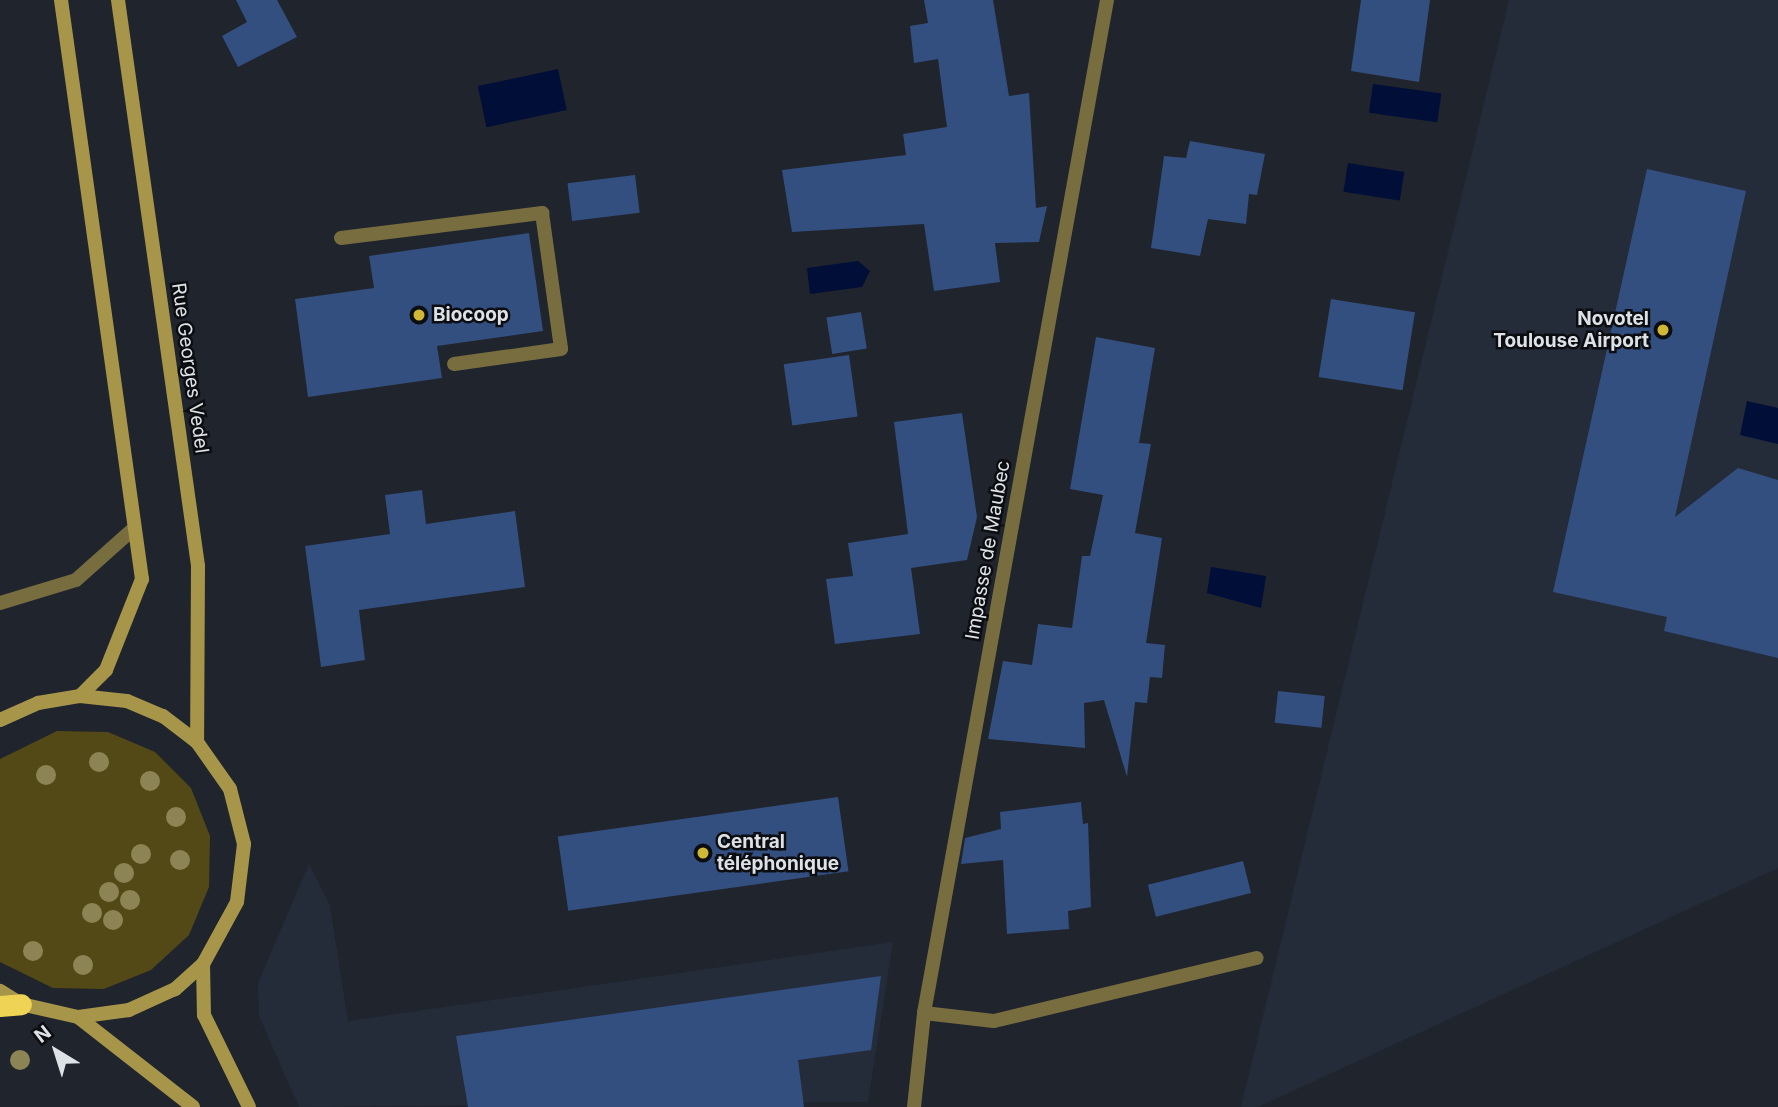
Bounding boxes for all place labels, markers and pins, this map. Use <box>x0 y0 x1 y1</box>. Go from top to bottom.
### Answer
place label: Biocoop <box>433 304 509 326</box>
marker: Biocoop <box>411 307 427 323</box>
place label: Novotel Toulouse Airport <box>1493 308 1649 352</box>
marker: Novotel Toulouse Airport <box>1655 322 1671 338</box>
place label: Central téléphonique <box>717 831 839 875</box>
marker: Central téléphonique <box>695 845 711 861</box>

